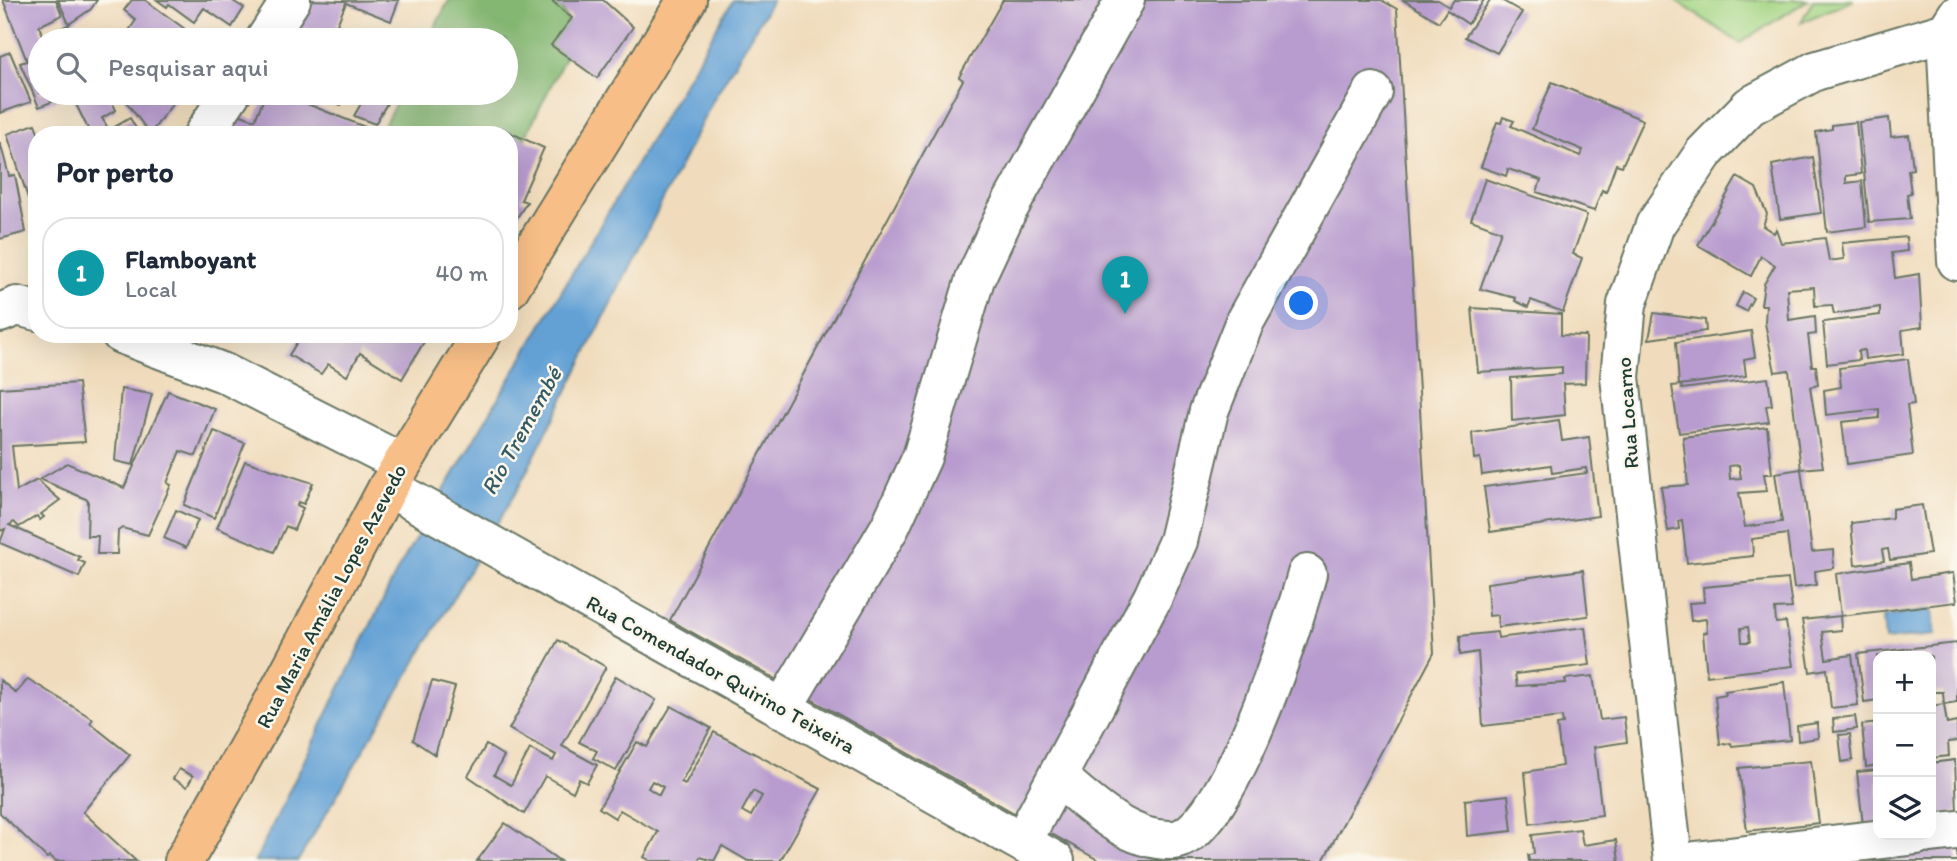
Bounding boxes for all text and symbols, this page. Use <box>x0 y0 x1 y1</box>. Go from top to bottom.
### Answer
search box <box>28 28 518 105</box>
icon: search <box>52 48 90 86</box>
text: Pesquisar aqui <box>108 51 269 83</box>
text: Por perto <box>56 153 174 190</box>
text: Flamboyant <box>125 243 256 275</box>
pin: 1 <box>1102 256 1148 314</box>
text: 1 <box>76 259 86 287</box>
text: 40 m <box>435 259 488 287</box>
text: Local <box>125 275 177 303</box>
your location <box>1284 286 1318 320</box>
street label: Rua Locarno <box>1611 356 1643 470</box>
water label: Rio Tremembé <box>474 361 568 500</box>
street label: Rua Maria Amália Lopes Azevedo <box>251 460 411 732</box>
street label: Rua Comendador Quirino Teixeira <box>582 589 860 759</box>
map controls <box>1873 651 1936 840</box>
button: + <box>1873 651 1936 714</box>
button: − <box>1873 714 1936 777</box>
button: layers <box>1873 777 1936 840</box>

